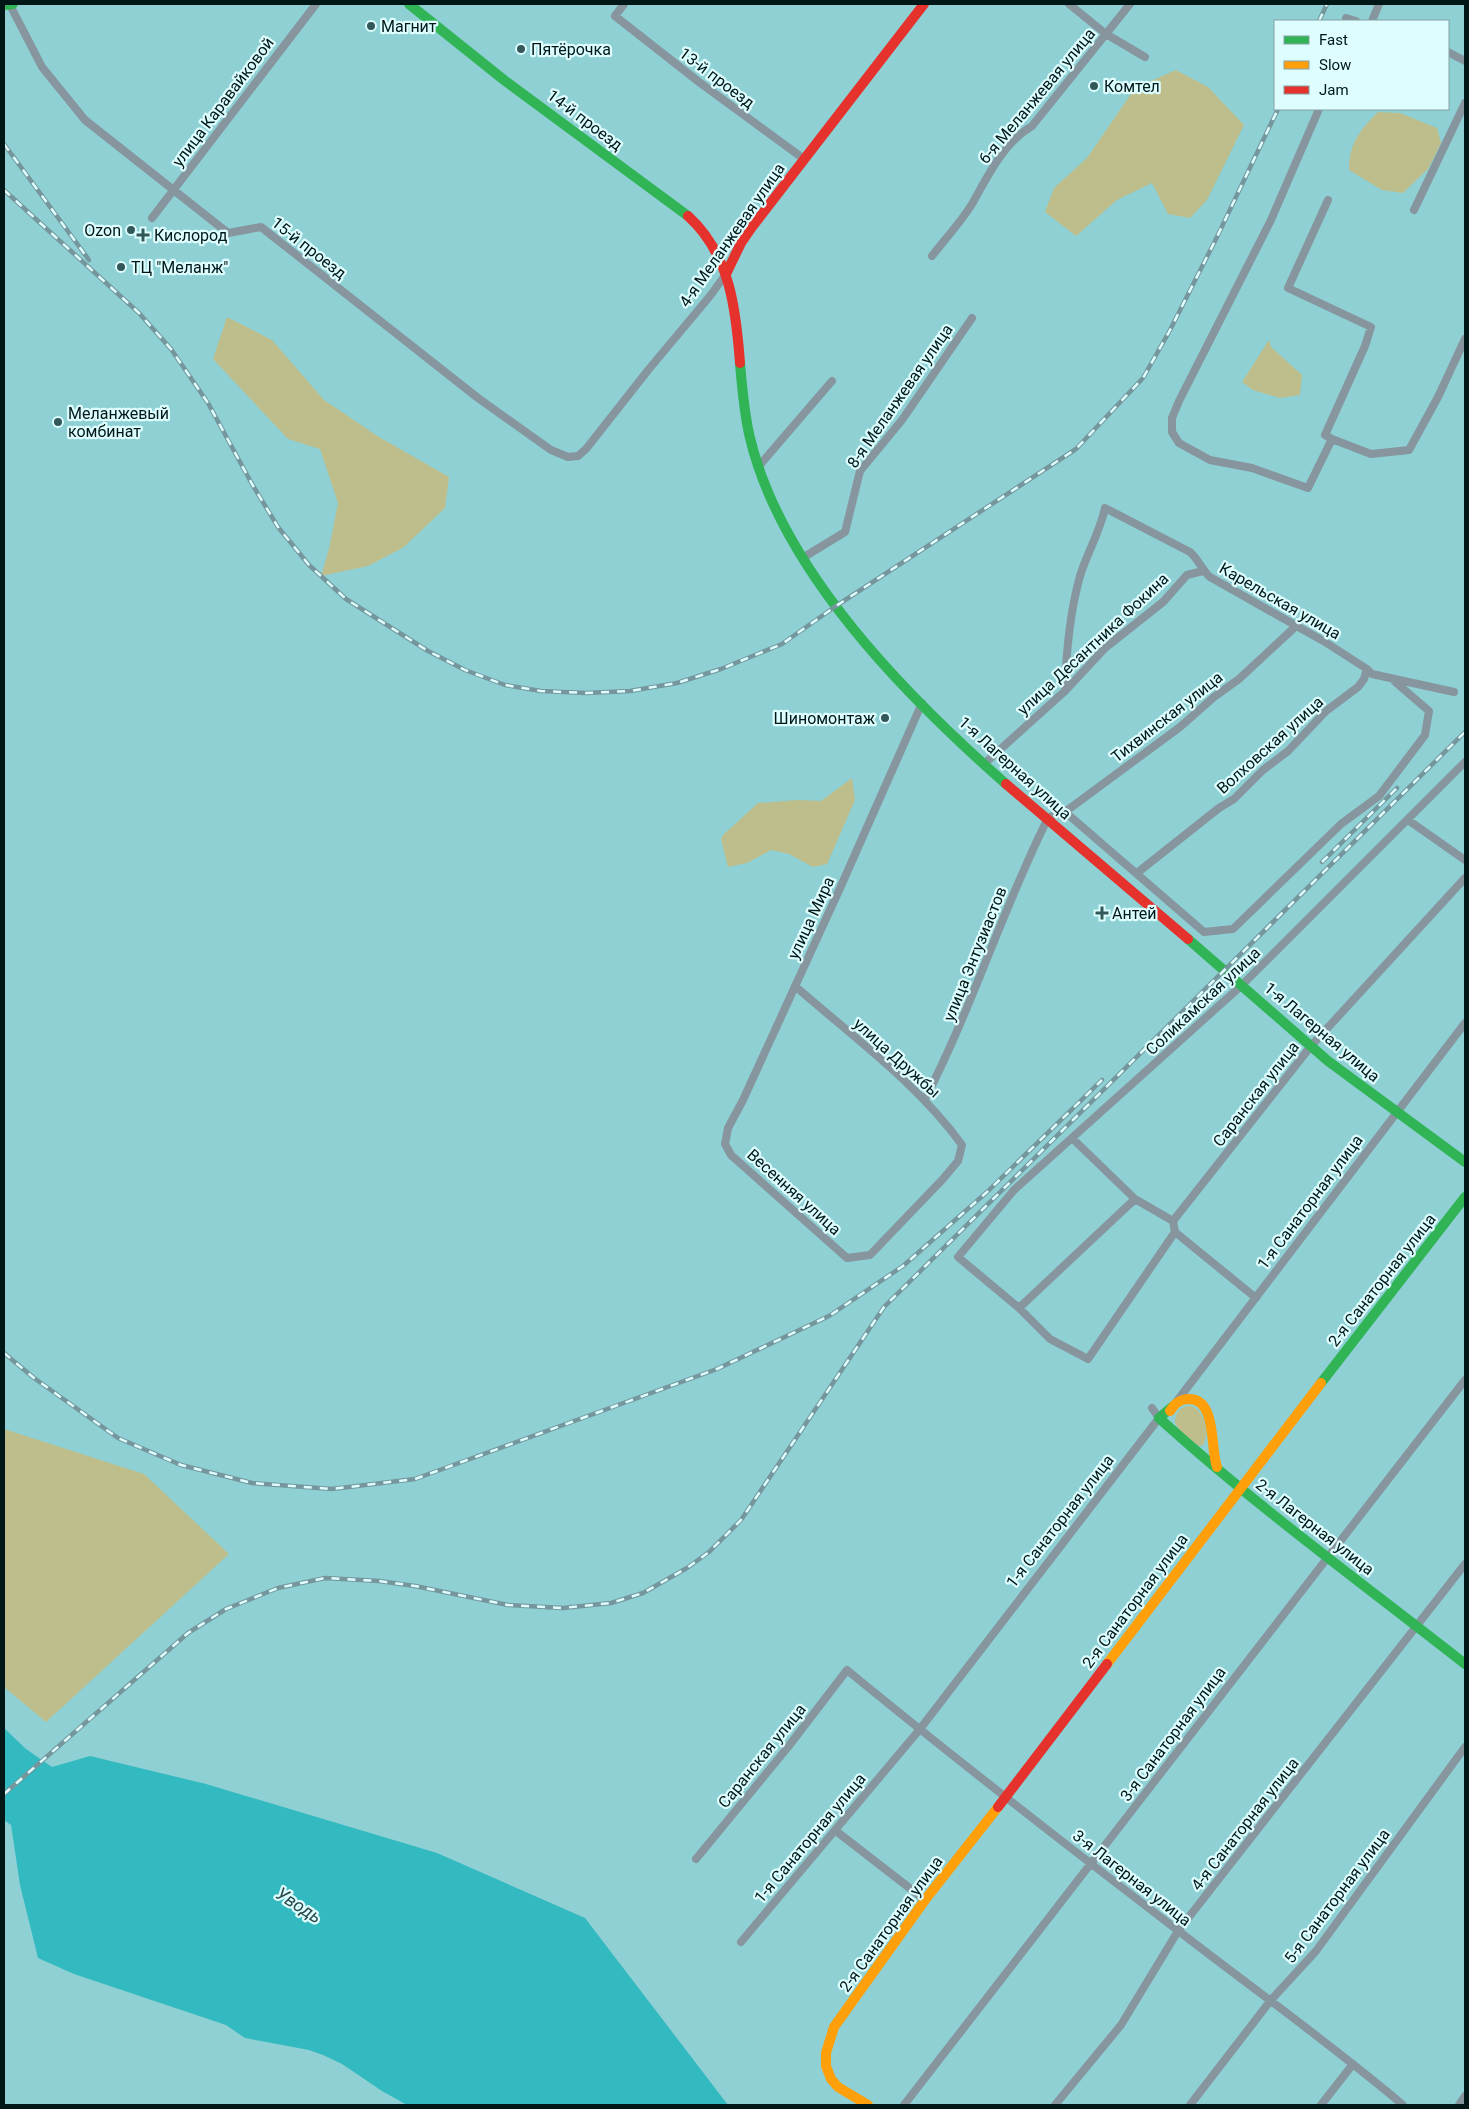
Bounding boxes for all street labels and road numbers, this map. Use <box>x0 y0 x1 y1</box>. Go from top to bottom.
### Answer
street label: 6-я Меланжевая улица <box>975 24 1099 168</box>
street label: улица Каравайковой <box>168 34 278 170</box>
street label: 13-й проезд <box>676 44 759 113</box>
street label: 14-й проезд <box>544 86 627 155</box>
street label: 4-я Меланжевая улица <box>675 160 789 310</box>
street label: 15-й проезд <box>268 213 350 283</box>
street label: 8-я Меланжевая улица <box>843 321 957 471</box>
street label: Карельская улица <box>1216 559 1344 643</box>
street label: улица Десантника Фокина <box>1014 569 1172 719</box>
street label: Тихвинская улица <box>1108 668 1226 766</box>
street label: Волховская улица <box>1213 692 1327 798</box>
street label: 1-я Лагерная улица <box>955 712 1075 824</box>
street label: улица Мира <box>784 874 838 962</box>
street label: улица Энтузиастов <box>939 884 1011 1024</box>
street label: Соликамская улица <box>1142 943 1264 1059</box>
street label: 1-я Лагерная улица <box>1260 978 1384 1086</box>
street label: улица Дружбы <box>850 1014 944 1102</box>
street label: Саранская улица <box>1209 1038 1303 1150</box>
street label: 1-я Санаторная улица <box>1253 1131 1367 1273</box>
street label: Весенняя улица <box>743 1145 845 1239</box>
street label: 2-я Санаторная улица <box>1324 1210 1440 1350</box>
street label: 1-я Санаторная улица <box>1002 1451 1118 1591</box>
street label: 2-я Лагерная улица <box>1252 1475 1378 1579</box>
street label: 2-я Санаторная улица <box>1078 1530 1192 1672</box>
street label: 3-я Санаторная улица <box>1116 1663 1230 1805</box>
street label: Саранская улица <box>714 1700 810 1812</box>
street label: 4-я Санаторная улица <box>1187 1754 1303 1894</box>
street label: 1-я Санаторная улица <box>750 1769 870 1907</box>
street label: 5-я Санаторная улица <box>1280 1825 1394 1967</box>
street label: 3-я Лагерная улица <box>1069 1826 1195 1930</box>
street label: 2-я Санаторная улица <box>835 1852 947 1996</box>

